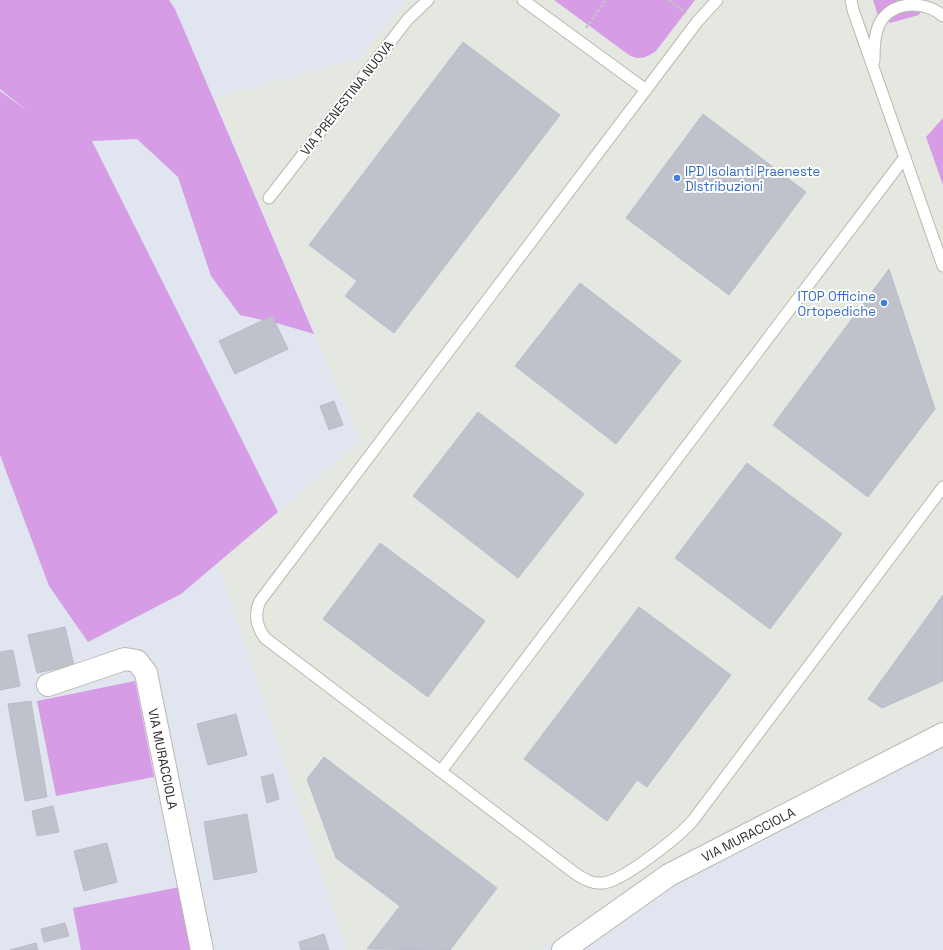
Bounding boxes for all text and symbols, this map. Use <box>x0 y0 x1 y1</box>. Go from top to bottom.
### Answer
street label: VIA PRENESTINA NUOVA <box>297 37 397 159</box>
place label: IPD Isolanti Praeneste DIstribuzioni <box>685 163 820 195</box>
marker: IPD Isolanti Praeneste DIstribuzioni <box>672 173 682 183</box>
place label: ITOP Officine Ortopediche <box>798 288 876 320</box>
marker: ITOP Officine Ortopediche <box>879 298 889 308</box>
street label: VIA MURACCIOLA <box>145 707 182 811</box>
street label: VIA MURACCIOLA <box>699 803 798 865</box>

